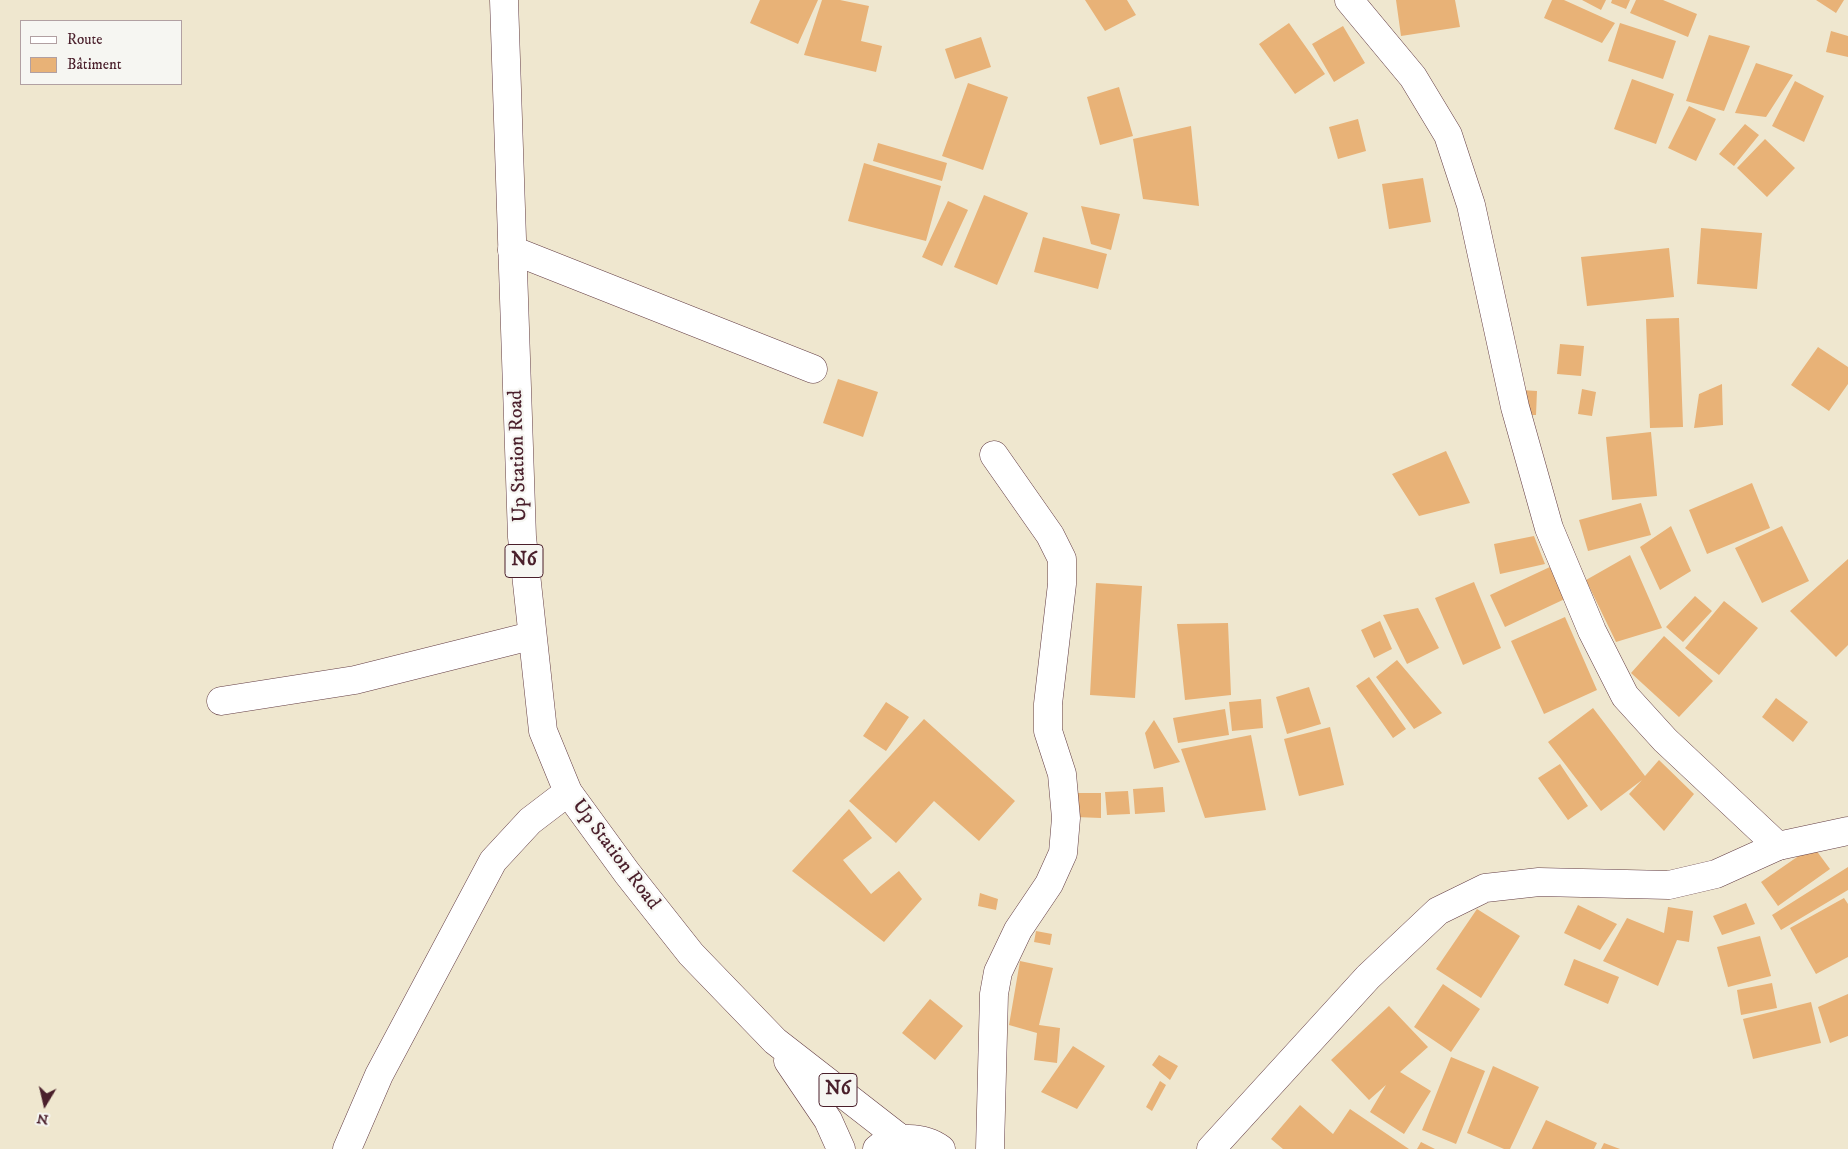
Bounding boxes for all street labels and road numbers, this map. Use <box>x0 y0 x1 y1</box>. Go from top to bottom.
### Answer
street label: Up Station Road <box>505 390 533 522</box>
road number: N6 <box>505 544 543 578</box>
street label: Up Station Road <box>566 795 664 915</box>
road number: N6 <box>819 1074 857 1106</box>

